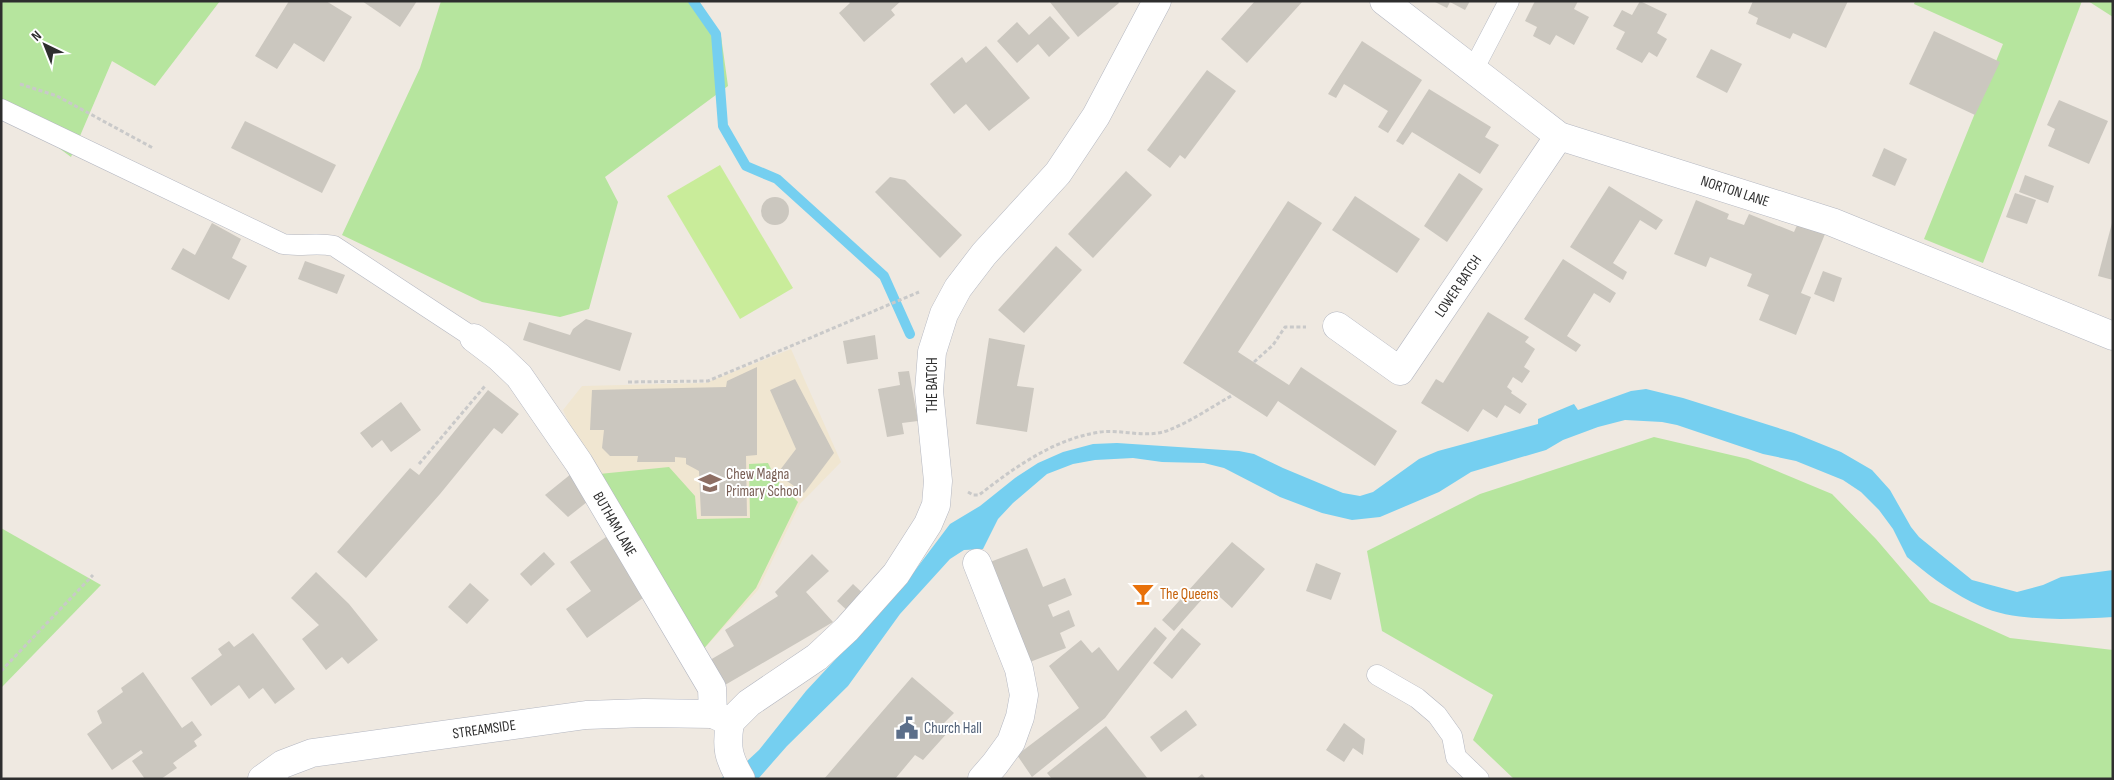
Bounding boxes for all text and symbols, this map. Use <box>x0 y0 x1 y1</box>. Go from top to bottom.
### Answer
north arrow <box>20 20 70 70</box>
text: N <box>28 27 45 45</box>
street label: NORTON LANE <box>1698 171 1772 211</box>
street label: LOWER BATCH <box>1431 252 1486 321</box>
street label: THE BATCH <box>923 357 942 413</box>
place label: Chew Magna Primary School <box>726 465 802 501</box>
school or university icon: Chew Magna Primary School <box>697 470 723 496</box>
street label: BUTHAM LANE <box>588 489 641 560</box>
bar icon: The Queens <box>1130 581 1156 607</box>
place label: The Queens <box>1160 585 1218 604</box>
public building icon: Church Hall <box>894 715 920 741</box>
street label: STREAMSIDE <box>451 716 517 743</box>
place label: Church Hall <box>924 719 982 738</box>

